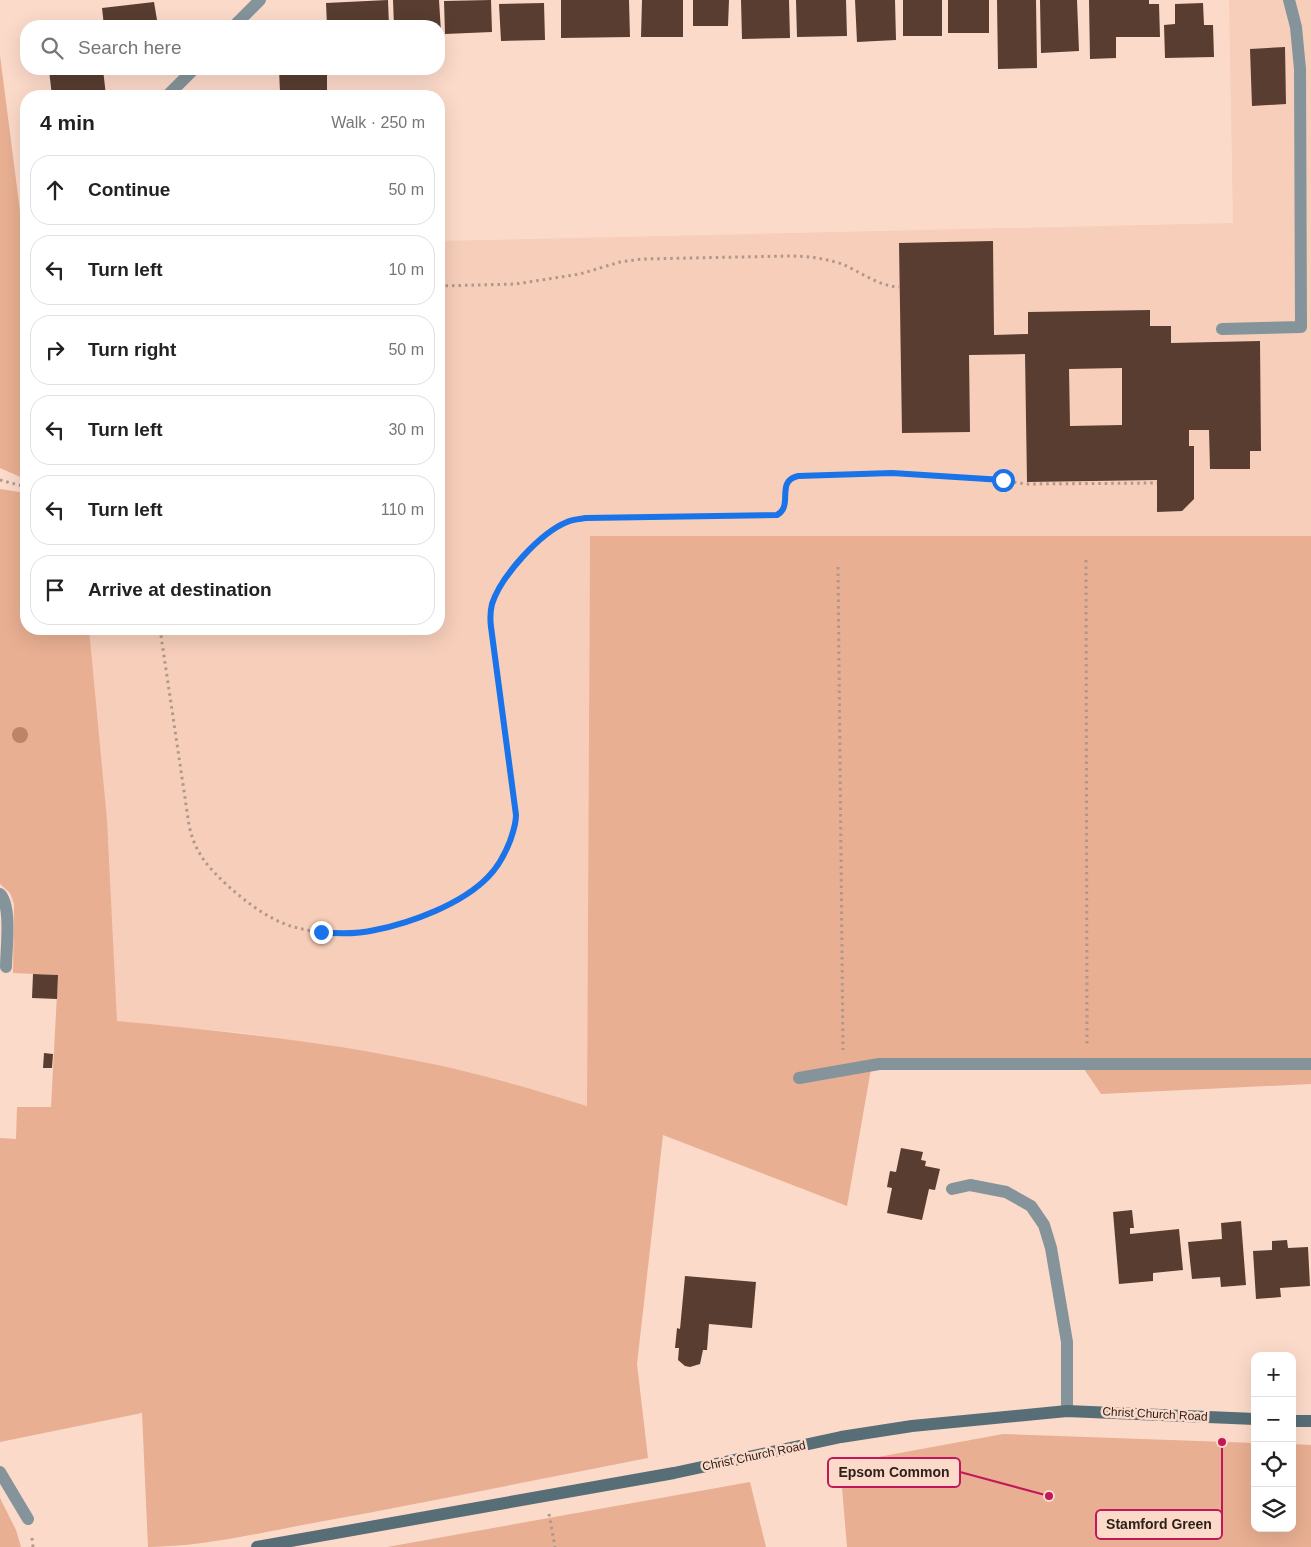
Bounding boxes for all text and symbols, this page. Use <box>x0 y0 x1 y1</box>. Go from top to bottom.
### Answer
search box <box>20 20 445 75</box>
icon: search <box>38 34 66 62</box>
text: Search here <box>78 37 182 58</box>
text: 4 min <box>40 111 95 134</box>
text: Walk · 250 m <box>331 114 425 131</box>
icon: ahead <box>41 176 69 204</box>
text: Continue <box>88 179 170 200</box>
text: 50 m <box>388 181 424 198</box>
icon: left <box>41 256 69 284</box>
text: Turn left <box>88 259 163 280</box>
text: 10 m <box>388 261 424 278</box>
icon: right <box>41 336 69 364</box>
text: Turn right <box>88 339 176 360</box>
text: 50 m <box>388 341 424 358</box>
icon: left <box>41 416 69 444</box>
text: Turn left <box>88 419 163 440</box>
text: 30 m <box>388 421 424 438</box>
route start <box>992 469 1015 492</box>
icon: left <box>41 496 69 524</box>
text: Turn left <box>88 499 163 520</box>
text: 110 m <box>381 501 424 518</box>
icon: arrive <box>41 576 69 604</box>
text: Arrive at destination <box>88 579 272 600</box>
route end <box>310 921 333 944</box>
map controls <box>1251 1352 1296 1532</box>
button: + <box>1251 1352 1296 1397</box>
button: − <box>1251 1397 1296 1442</box>
street label: Christ Church Road <box>1102 1404 1208 1424</box>
street label: Christ Church Road <box>701 1438 807 1474</box>
button: locate <box>1251 1442 1296 1487</box>
callout: Epsom Common <box>828 1458 960 1487</box>
text: Epsom Common <box>838 1464 950 1480</box>
button: layers <box>1251 1487 1296 1532</box>
callout: Stamford Green <box>1096 1510 1222 1539</box>
text: Stamford Green <box>1106 1516 1212 1532</box>

